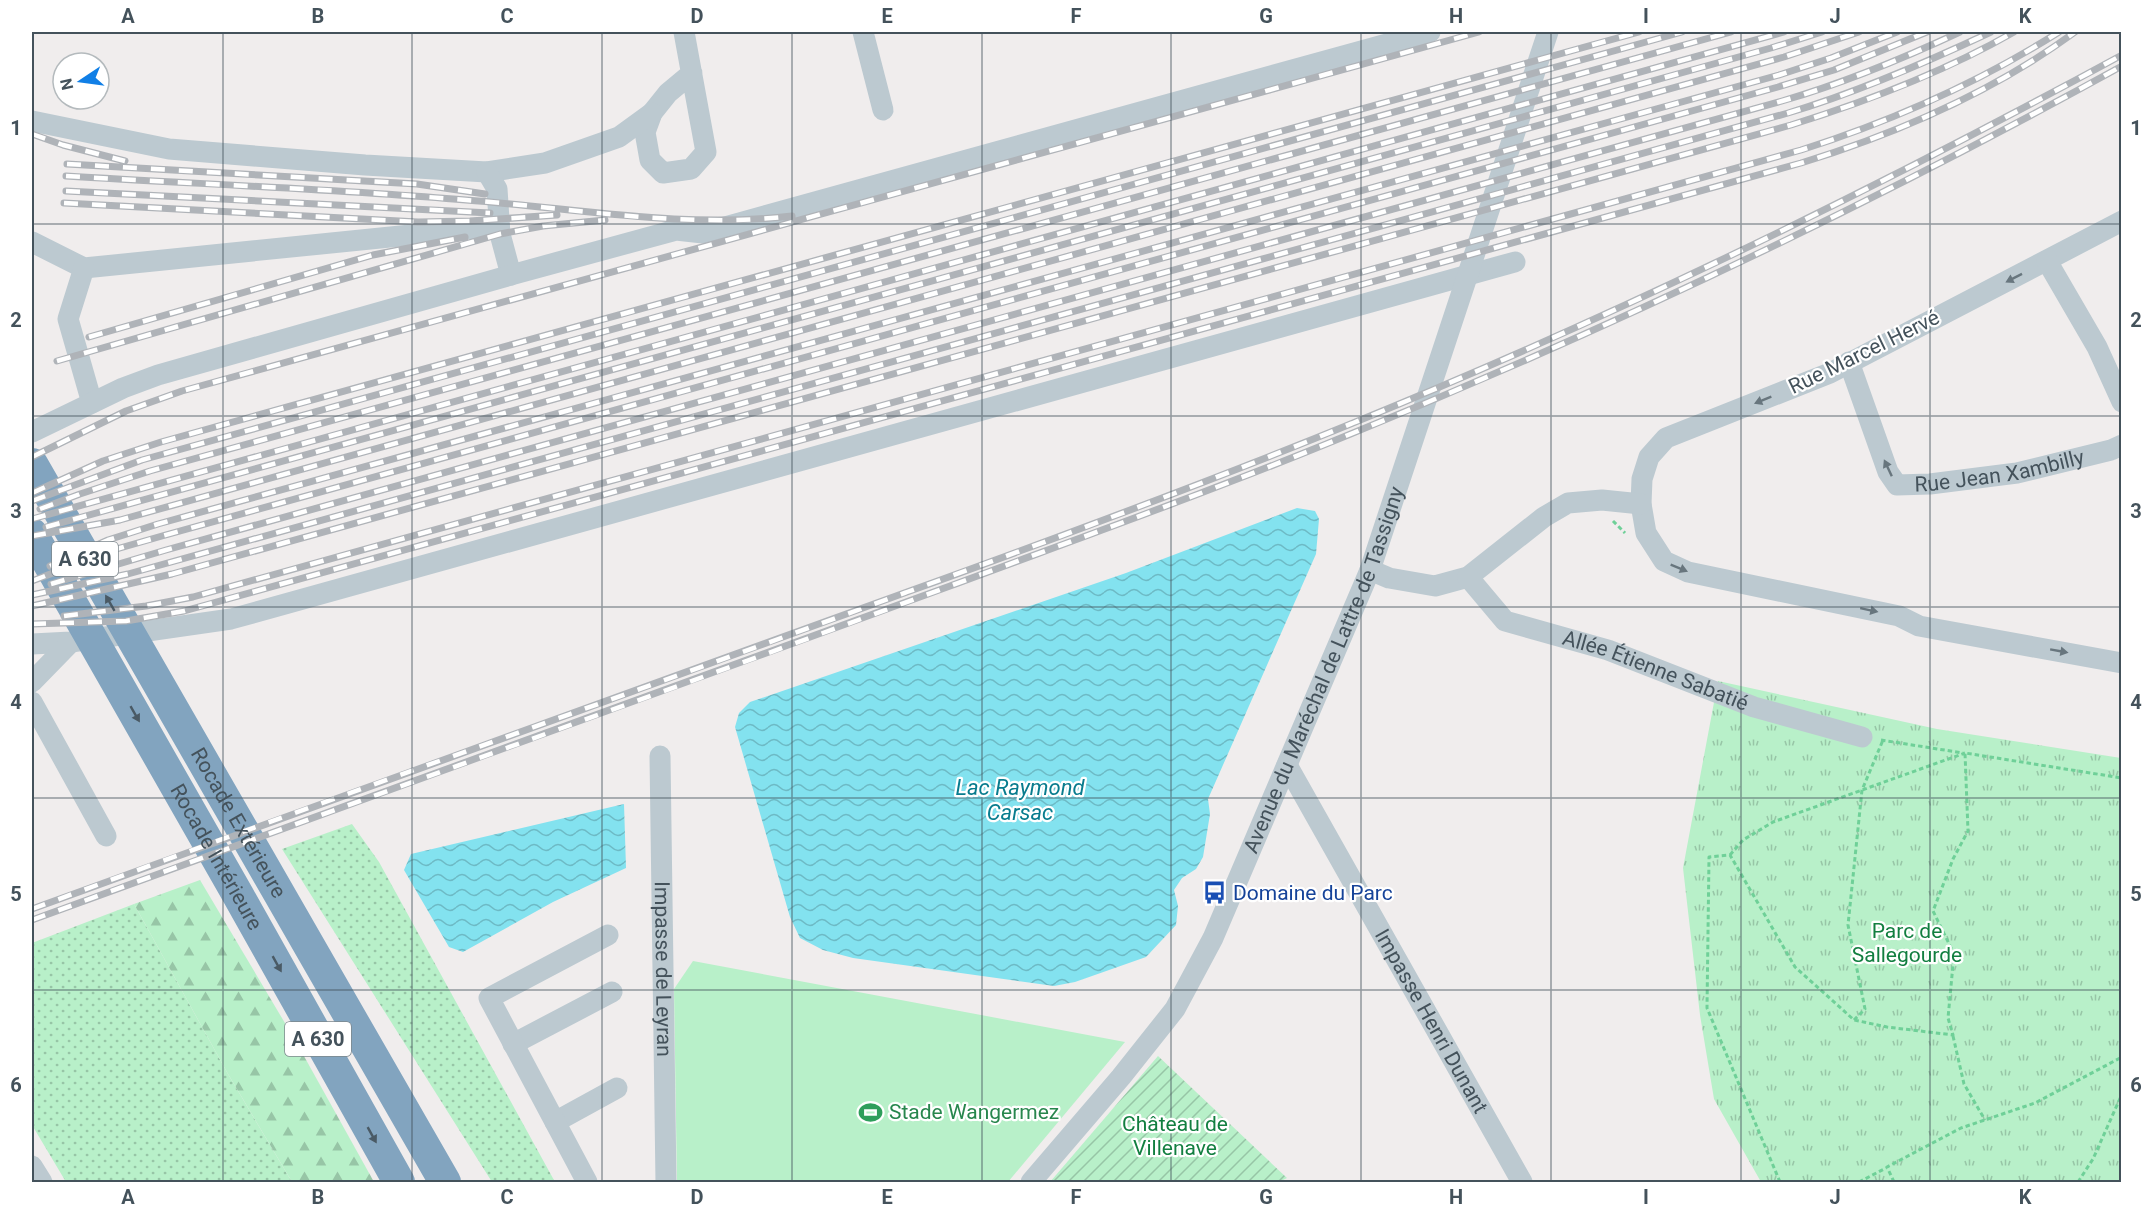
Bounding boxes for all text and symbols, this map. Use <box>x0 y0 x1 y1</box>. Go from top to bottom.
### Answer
text: A <box>121 4 135 28</box>
text: B <box>312 4 324 28</box>
text: C <box>500 4 514 28</box>
text: D <box>691 4 704 28</box>
text: E <box>881 4 893 28</box>
text: F <box>1071 4 1082 28</box>
text: G <box>1259 4 1273 28</box>
text: H <box>1449 4 1463 28</box>
text: I <box>1643 4 1649 28</box>
text: J <box>1829 4 1841 28</box>
text: K <box>2019 4 2032 28</box>
north arrow <box>51 51 111 111</box>
text: N <box>56 77 77 92</box>
text: 1 <box>10 116 22 140</box>
text: 1 <box>2130 116 2142 140</box>
one-way arrow <box>2005 273 2022 283</box>
street label: Rue Marcel Hervé <box>1785 305 1943 399</box>
text: 2 <box>10 308 22 332</box>
text: 2 <box>2130 308 2142 332</box>
one-way arrow <box>1754 395 1772 405</box>
street label: Rue Jean Xambilly <box>1914 445 2087 496</box>
one-way arrow <box>1884 460 1893 477</box>
street label: Avenue du Maréchal de Lattre de Tassigny <box>1239 484 1409 857</box>
text: 3 <box>10 499 22 523</box>
text: 3 <box>2130 499 2142 523</box>
road number: A 630 <box>52 542 118 576</box>
one-way arrow <box>1670 564 1688 573</box>
one-way arrow <box>105 594 115 611</box>
one-way arrow <box>1860 606 1879 615</box>
street label: Allée Étienne Sabatié <box>1560 626 1752 716</box>
one-way arrow <box>2050 647 2069 656</box>
text: 4 <box>10 690 22 714</box>
text: 4 <box>2130 690 2142 714</box>
one-way arrow <box>130 706 141 722</box>
street label: Rocade Extérieure <box>186 744 291 902</box>
water label: Lac Raymond Carsac <box>955 775 1086 825</box>
street label: Rocade Intérieure <box>165 780 267 934</box>
bus stop icon: Domaine du Parc <box>1202 880 1228 906</box>
street label: Impasse de Leyran <box>650 881 676 1057</box>
place label: Domaine du Parc <box>1233 881 1393 905</box>
text: 5 <box>10 882 22 906</box>
text: 5 <box>2130 882 2142 906</box>
park label: Parc de Sallegourde <box>1852 919 1962 967</box>
street label: Impasse Henri Dunant <box>1370 925 1493 1118</box>
one-way arrow <box>272 956 282 973</box>
road number: A 630 <box>285 1022 351 1056</box>
text: 6 <box>10 1073 22 1097</box>
text: 6 <box>2130 1073 2142 1097</box>
sports icon: Stade Wangermez <box>858 1099 884 1125</box>
place label: Stade Wangermez <box>889 1100 1059 1124</box>
park label: Château de Villenave <box>1122 1112 1228 1160</box>
one-way arrow <box>367 1126 377 1143</box>
text: A <box>121 1185 135 1209</box>
text: B <box>312 1185 324 1209</box>
text: C <box>500 1185 514 1209</box>
text: D <box>691 1185 704 1209</box>
text: E <box>881 1185 893 1209</box>
text: F <box>1071 1185 1082 1209</box>
text: G <box>1259 1185 1273 1209</box>
text: H <box>1449 1185 1463 1209</box>
text: I <box>1643 1185 1649 1209</box>
text: J <box>1829 1185 1841 1209</box>
text: K <box>2019 1185 2032 1209</box>

